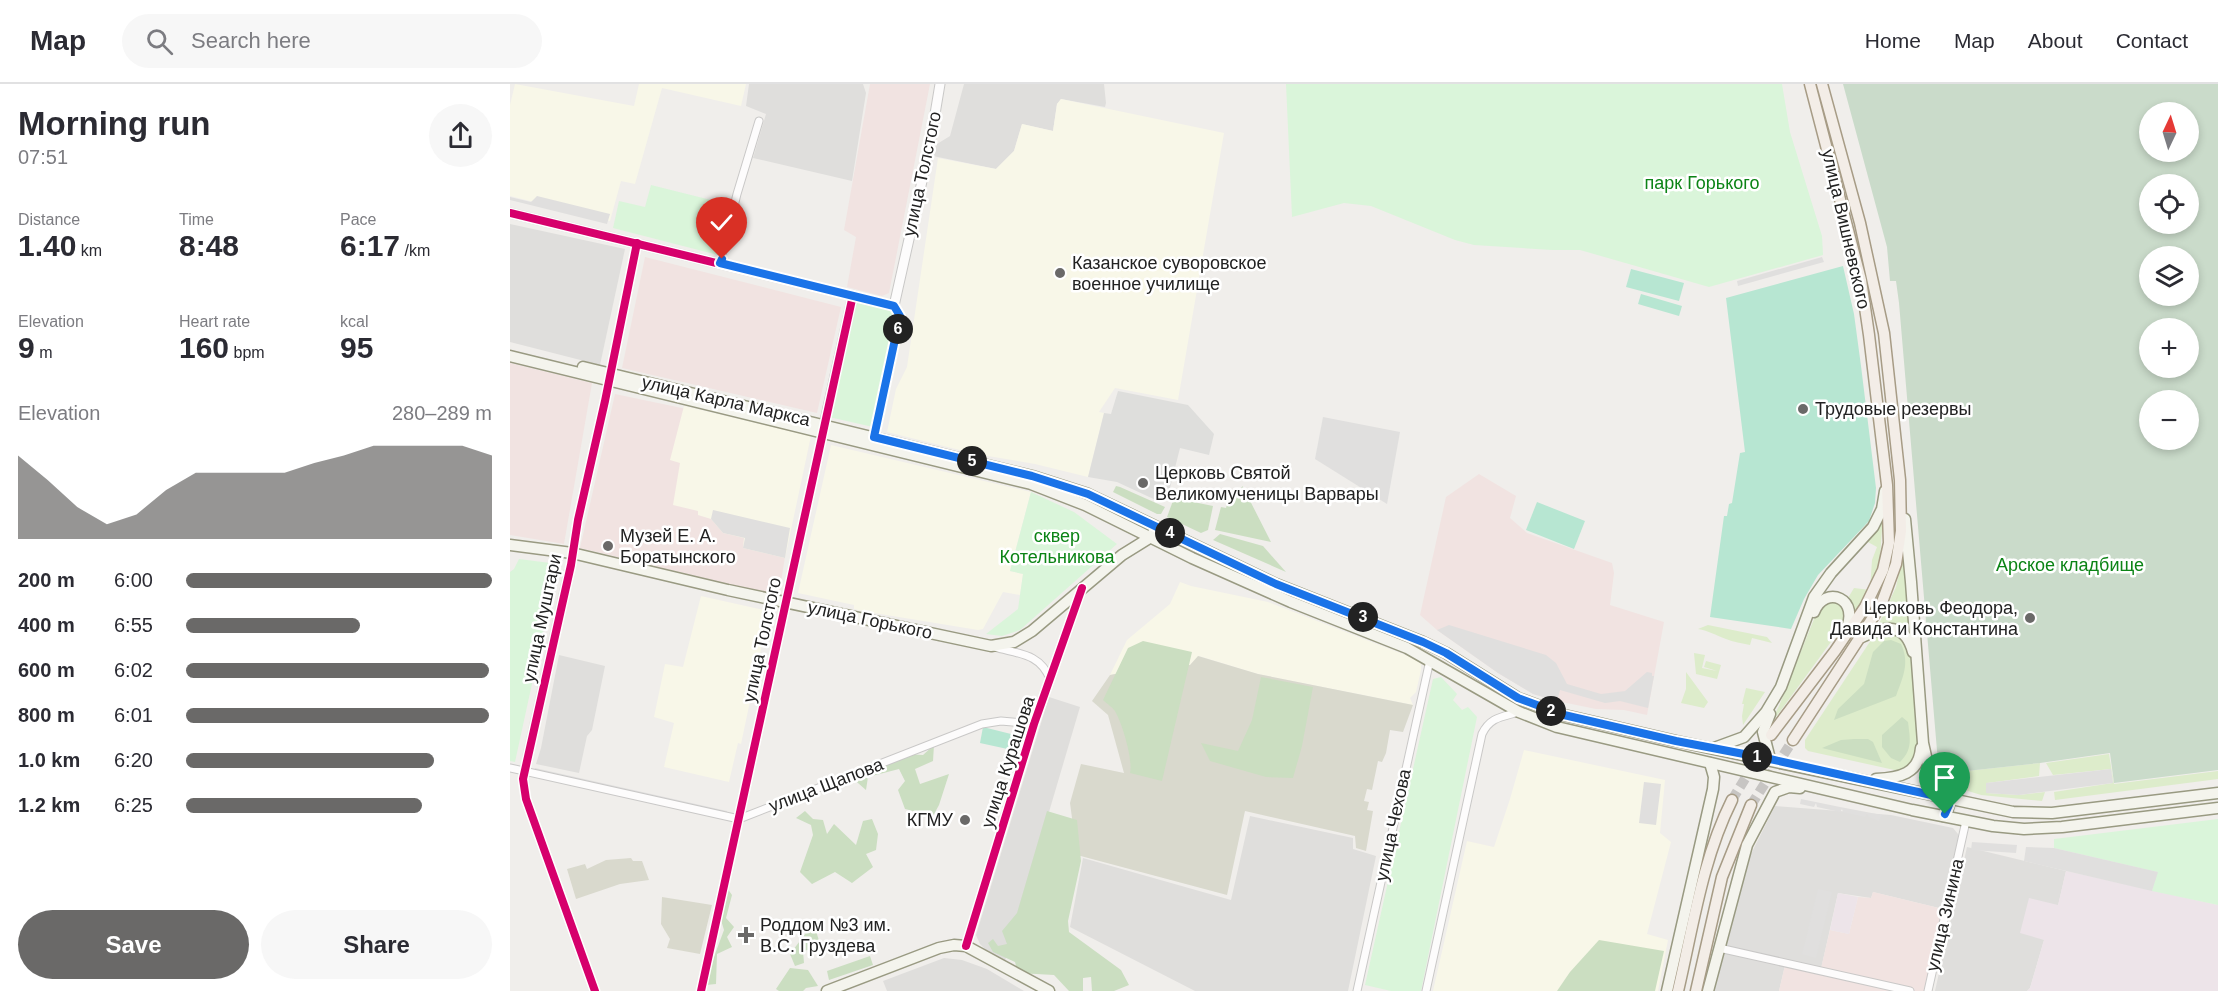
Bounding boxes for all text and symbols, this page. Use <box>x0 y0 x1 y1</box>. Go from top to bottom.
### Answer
search box <box>122 14 542 68</box>
text: Map <box>30 25 86 56</box>
icon: search <box>143 25 176 58</box>
text: Search here <box>191 28 311 53</box>
text: Home <box>1865 29 1921 52</box>
text: Map <box>1954 29 1995 52</box>
text: About <box>2028 29 2083 52</box>
text: Contact <box>2116 29 2188 52</box>
north arrow <box>2139 102 2199 162</box>
map controls <box>2139 102 2199 450</box>
button: share <box>429 104 492 167</box>
text: Morning run <box>18 105 210 142</box>
street label: улица Толстого <box>899 110 945 238</box>
text: 07:51 <box>18 146 68 168</box>
street label: улица Вишневского <box>1818 147 1874 311</box>
park label: парк Горького <box>1645 173 1759 193</box>
button: locate <box>2139 174 2199 234</box>
pin <box>696 197 747 259</box>
icon: check <box>705 206 738 239</box>
text: Distance <box>18 211 80 228</box>
text: Time <box>179 211 214 228</box>
text: Pace <box>340 211 376 228</box>
text: 1.40 <box>18 229 76 262</box>
text: 8:48 <box>179 229 239 262</box>
text: 6:17 <box>340 229 400 262</box>
text: km <box>76 242 102 259</box>
text: /km <box>400 242 430 259</box>
button: layers <box>2139 246 2199 306</box>
place label: Казанское суворовское военное училище <box>1072 253 1266 294</box>
marker: Казанское суворовское военное училище <box>1053 266 1067 280</box>
text: Elevation <box>18 313 84 330</box>
text: Heart rate <box>179 313 250 330</box>
text: kcal <box>340 313 368 330</box>
pin: 6 <box>883 314 913 344</box>
button: + <box>2139 318 2199 378</box>
text: 6 <box>894 320 902 337</box>
text: 9 <box>18 331 35 364</box>
text: 160 <box>179 331 229 364</box>
text: 95 <box>340 331 373 364</box>
text: m <box>35 344 52 361</box>
text: bpm <box>229 344 265 361</box>
street label: улица Карла Маркса <box>640 372 813 430</box>
button: − <box>2139 390 2199 450</box>
place label: Трудовые резервы <box>1815 399 1971 419</box>
text: Elevation <box>18 402 100 424</box>
text: 280–289 m <box>392 402 492 424</box>
marker: Трудовые резервы <box>1796 402 1810 416</box>
pin: 5 <box>957 446 987 476</box>
text: 5 <box>968 452 976 469</box>
place label: Церковь Святой Великомученицы Варвары <box>1155 463 1379 504</box>
marker: Церковь Святой Великомученицы Варвары <box>1136 476 1150 490</box>
pin: 4 <box>1155 518 1185 548</box>
text: 4 <box>1166 524 1174 541</box>
place label: Музей Е. А. Боратынского <box>620 526 736 567</box>
park label: сквер Котельникова <box>1000 526 1115 567</box>
marker: Музей Е. А. Боратынского <box>601 539 615 553</box>
street label: улица Муштари <box>519 552 565 684</box>
park label: Арское кладбище <box>1996 555 2144 575</box>
text: 200 m <box>18 569 75 591</box>
text: 6:00 <box>114 569 153 591</box>
street label: улица Толстого <box>739 576 785 704</box>
street label: улица Горького <box>806 597 934 643</box>
place label: Церковь Феодора, Давида и Константина <box>1830 598 2019 639</box>
pin: 3 <box>1348 602 1378 632</box>
text: 3 <box>1359 608 1367 625</box>
marker: Церковь Феодора, Давида и Константина <box>2023 611 2037 625</box>
text: 400 m <box>18 614 75 636</box>
text: 6:55 <box>114 614 153 636</box>
text: 600 m <box>18 659 75 681</box>
text: 6:02 <box>114 659 153 681</box>
street label: улица Курашова <box>977 693 1039 831</box>
pin: 2 <box>1536 696 1566 726</box>
text: 2 <box>1547 702 1555 719</box>
text: 800 m <box>18 704 75 726</box>
text: 6:01 <box>114 704 153 726</box>
pin: 1 <box>1742 742 1772 772</box>
text: 1 <box>1753 748 1761 765</box>
text: 1.0 km <box>18 749 80 771</box>
text: 6:20 <box>114 749 153 771</box>
pin <box>1919 752 1970 814</box>
street label: улица Щапова <box>766 754 887 816</box>
icon: arrive <box>1928 761 1961 794</box>
street label: улица Чехова <box>1371 766 1415 883</box>
text: 1.2 km <box>18 794 80 816</box>
text: 6:25 <box>114 794 153 816</box>
place label: КГМУ <box>907 810 954 830</box>
marker: КГМУ <box>958 813 972 827</box>
street label: улица Зинина <box>1922 856 1968 973</box>
button: Save <box>18 910 249 979</box>
button: Share <box>261 910 492 979</box>
place label: Роддом №3 им. В.С. Груздева <box>760 915 891 956</box>
marker: Роддом №3 им. В.С. Груздева <box>737 926 755 944</box>

